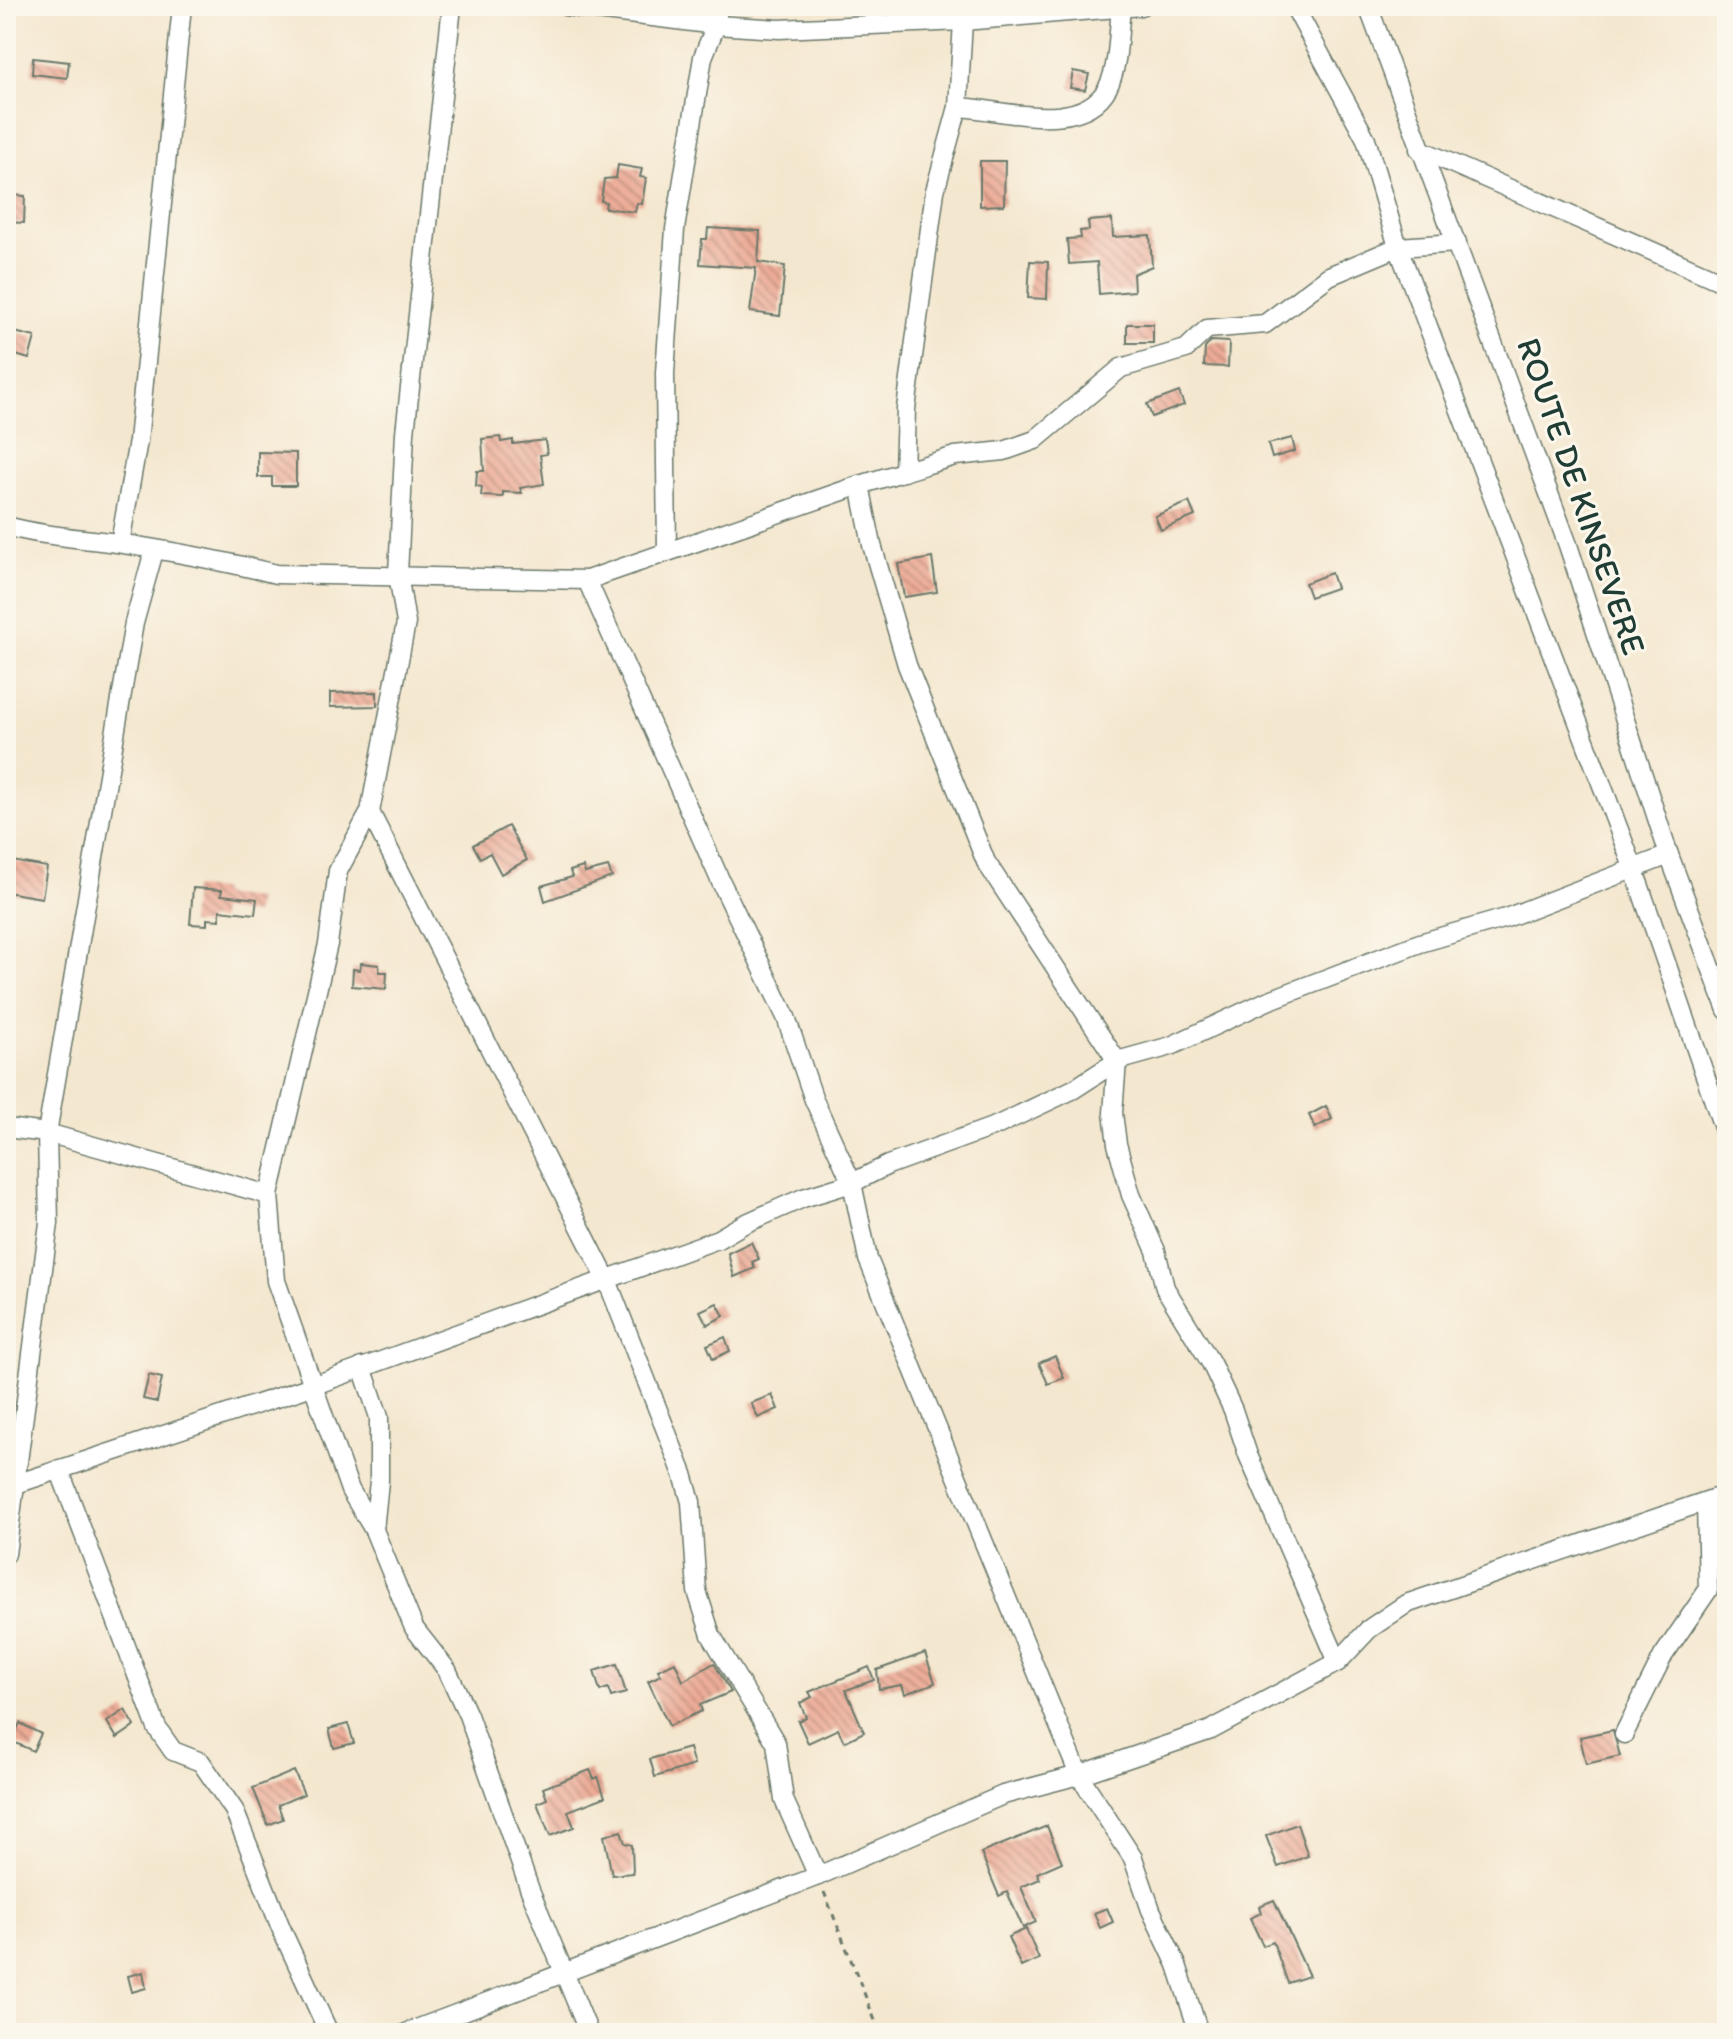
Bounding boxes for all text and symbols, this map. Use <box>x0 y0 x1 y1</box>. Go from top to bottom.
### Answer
street label: ROUTE DE KINSEVERE <box>1508 332 1655 660</box>

